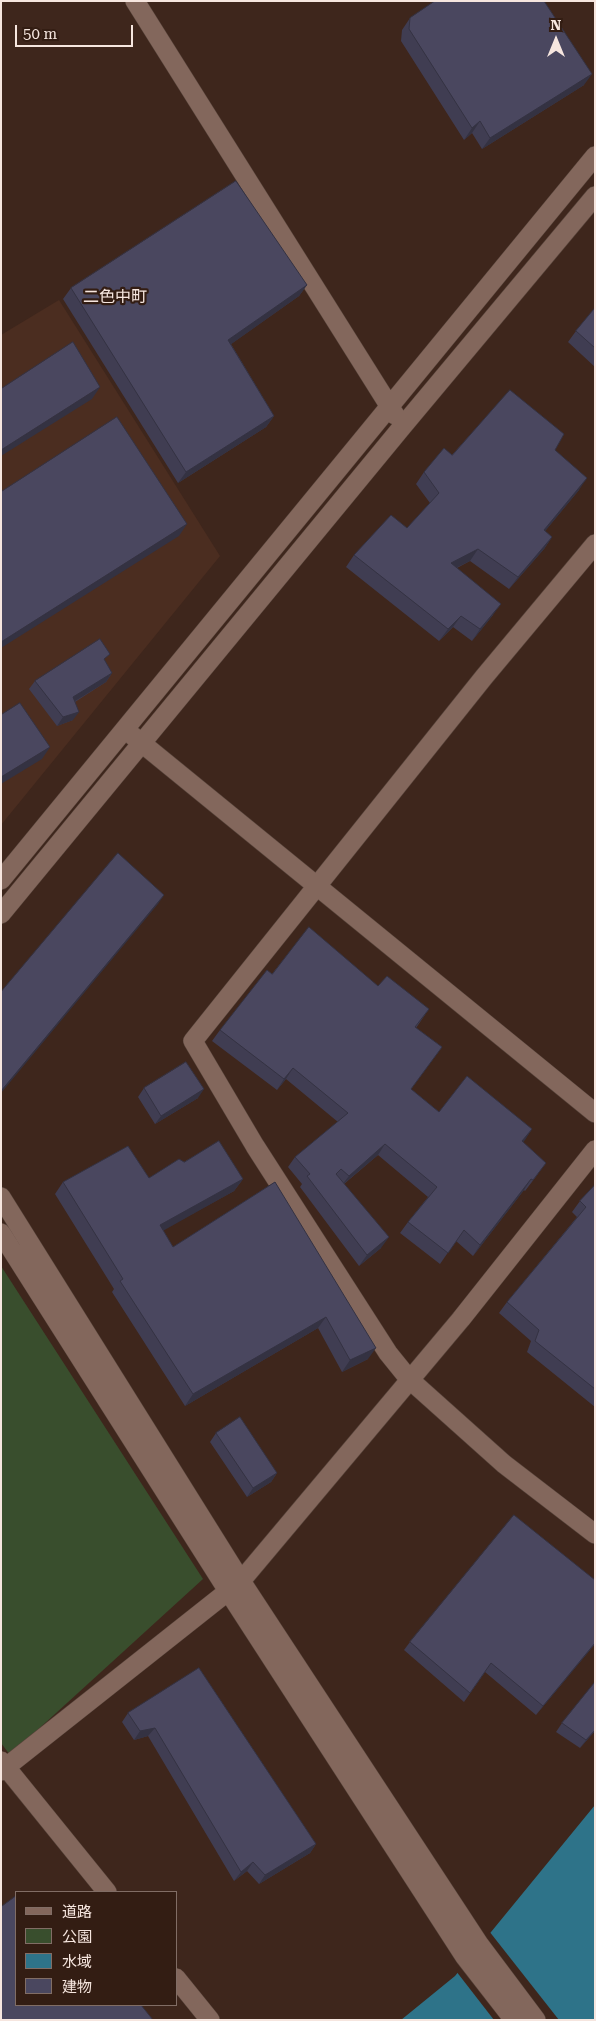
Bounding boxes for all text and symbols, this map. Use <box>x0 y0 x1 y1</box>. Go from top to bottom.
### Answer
scale bar <box>18 15 135 47</box>
north arrow <box>531 15 581 65</box>
text: N <box>551 17 561 33</box>
text: 50 m <box>23 25 57 43</box>
district label: 二色中町 <box>83 287 147 307</box>
legend <box>15 1891 178 2006</box>
text: 道路 <box>62 1903 92 1921</box>
text: 公園 <box>62 1928 92 1946</box>
text: 水域 <box>62 1953 92 1971</box>
text: 建物 <box>62 1978 92 1996</box>

